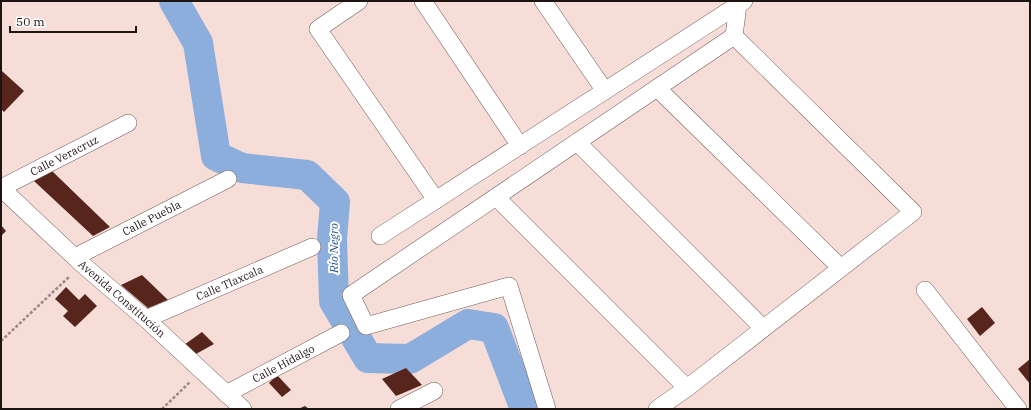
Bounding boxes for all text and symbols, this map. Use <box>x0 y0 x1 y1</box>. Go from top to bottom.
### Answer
scale bar <box>10 8 136 34</box>
text: 50 m <box>16 14 45 29</box>
street label: Calle Veracruz <box>28 132 101 179</box>
street label: Calle Puebla <box>120 197 183 239</box>
water label: Río Negro <box>326 223 341 274</box>
street label: Avenida Constitución <box>76 257 168 340</box>
street label: Calle Tlaxcala <box>194 262 265 303</box>
street label: Calle Hidalgo <box>250 341 317 386</box>

